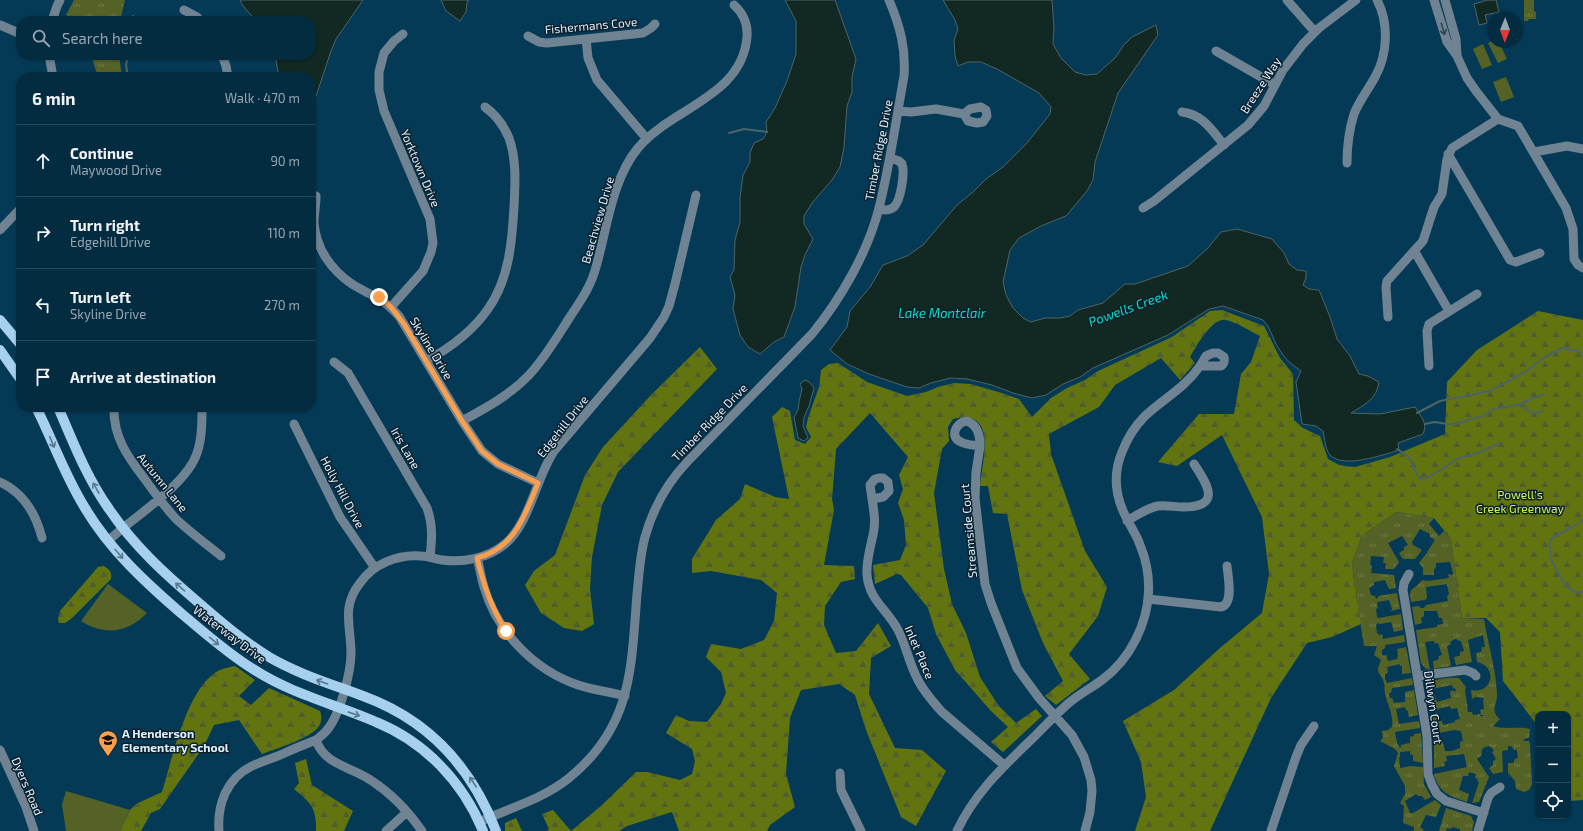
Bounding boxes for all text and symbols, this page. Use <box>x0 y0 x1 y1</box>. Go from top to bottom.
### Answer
north arrow <box>1487 12 1523 48</box>
street label: Fishermans Cove <box>544 14 638 36</box>
search box <box>16 16 316 60</box>
one-way arrow <box>1440 23 1447 36</box>
icon: search <box>30 27 52 49</box>
text: Search here <box>62 29 143 47</box>
street label: Breeze Way <box>1237 54 1284 116</box>
text: 6 min <box>32 88 76 108</box>
text: Walk · 470 m <box>225 90 300 106</box>
street label: Timber Ridge Drive <box>861 98 895 202</box>
street label: Yorktown Drive <box>398 127 444 209</box>
text: Continue <box>70 144 133 162</box>
icon: ahead <box>32 150 54 172</box>
text: 90 m <box>270 153 300 169</box>
text: Maywood Drive <box>70 162 162 178</box>
street label: Beachview Drive <box>578 175 616 265</box>
text: Turn right <box>70 216 140 234</box>
icon: right <box>32 222 54 244</box>
text: 110 m <box>268 225 300 241</box>
text: Edgehill Drive <box>70 234 151 250</box>
water label: Powells Creek <box>1086 286 1170 330</box>
text: Turn left <box>70 288 131 306</box>
route end <box>370 288 388 306</box>
icon: left <box>32 294 54 316</box>
text: 270 m <box>264 297 300 313</box>
water label: Lake Montclair <box>898 305 987 321</box>
text: Skyline Drive <box>70 306 146 322</box>
street label: Skyline Drive <box>408 314 456 382</box>
icon: arrive <box>32 366 54 388</box>
text: Arrive at destination <box>70 368 216 386</box>
street label: Timber Ridge Drive <box>668 380 750 464</box>
street label: Edgehill Drive <box>534 392 590 460</box>
street label: Iris Lane <box>388 425 424 471</box>
one-way arrow <box>49 436 56 448</box>
street label: Autumn Lane <box>135 450 191 514</box>
street label: Holly Hill Drive <box>318 454 368 530</box>
one-way arrow <box>91 482 99 494</box>
street label: Streamside Court <box>957 483 979 579</box>
park label: Powell's Creek Greenway <box>1476 487 1565 515</box>
one-way arrow <box>114 548 123 559</box>
one-way arrow <box>175 582 185 591</box>
street label: Waterway Drive <box>191 602 269 666</box>
route start <box>497 622 515 640</box>
street label: Inlet Place <box>902 623 938 681</box>
one-way arrow <box>209 637 220 646</box>
street label: Dillwyn Court <box>1422 670 1446 745</box>
one-way arrow <box>316 677 328 685</box>
one-way arrow <box>347 710 359 718</box>
map controls <box>1535 711 1571 819</box>
button: + <box>1535 711 1571 747</box>
place label: A Henderson Elementary School <box>122 726 229 755</box>
school or university icon: A Henderson Elementary School <box>97 729 119 757</box>
button: − <box>1535 747 1571 783</box>
street label: Dyers Road <box>9 755 47 817</box>
one-way arrow <box>469 777 477 788</box>
button: locate <box>1535 783 1571 819</box>

